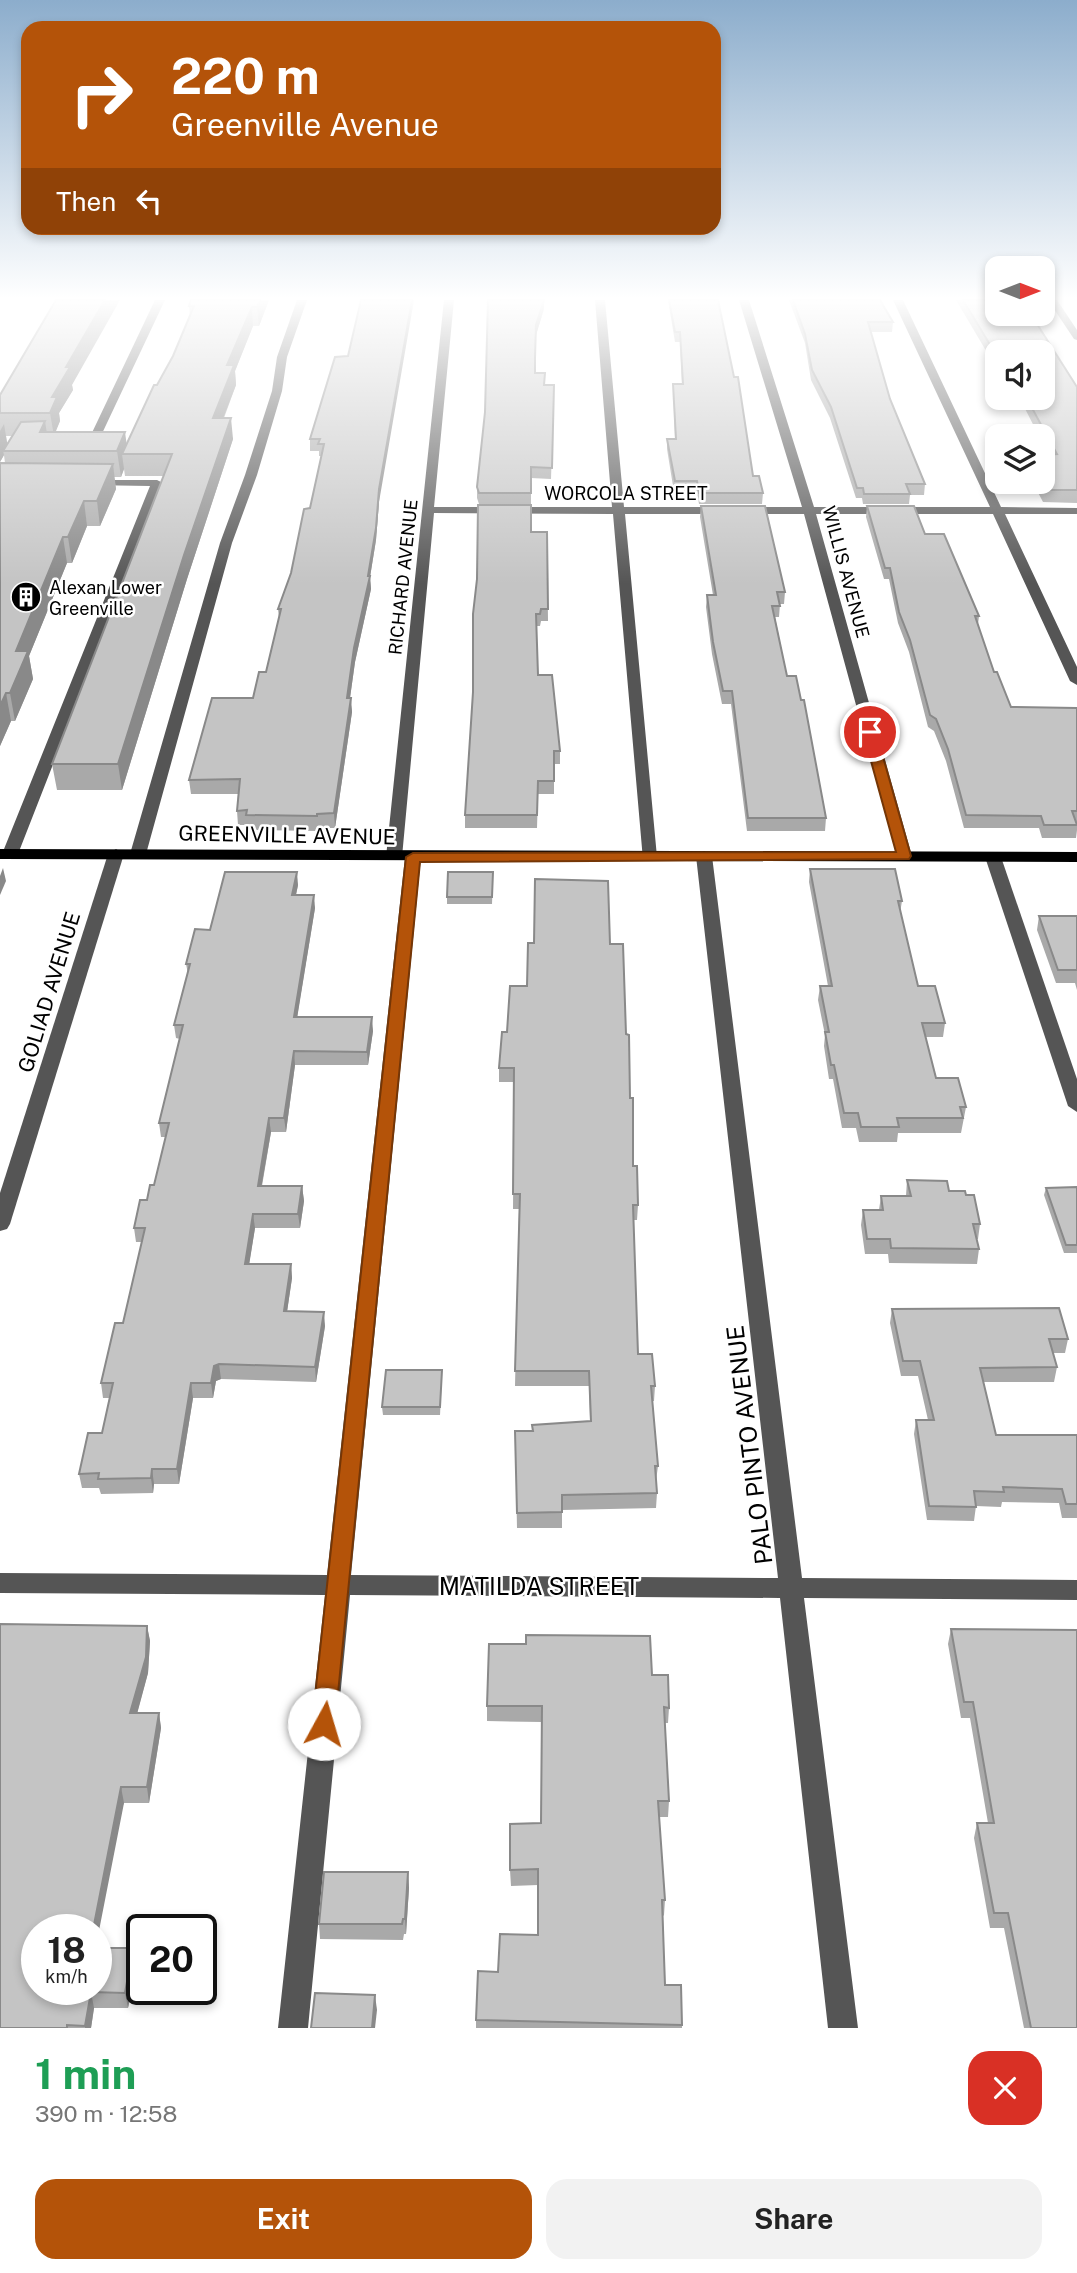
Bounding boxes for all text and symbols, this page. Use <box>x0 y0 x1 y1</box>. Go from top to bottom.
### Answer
text: 220 m <box>171 47 320 105</box>
icon: right <box>56 49 147 140</box>
text: Greenville Avenue <box>171 106 439 143</box>
icon: left <box>130 182 168 220</box>
text: Then <box>56 186 116 217</box>
north arrow <box>985 256 1055 326</box>
map controls <box>985 256 1055 494</box>
button: sound <box>985 340 1055 410</box>
button: layers <box>985 424 1055 494</box>
street label: WORCOLA STREET <box>544 483 708 504</box>
street label: RICHARD AVENUE <box>384 498 422 656</box>
street label: WILLIS AVENUE <box>818 504 874 640</box>
place label: Alexan Lower Greenville <box>49 577 162 619</box>
building icon: Alexan Lower Greenville <box>9 580 43 614</box>
pin <box>840 702 900 762</box>
icon: arrive <box>851 713 889 751</box>
street label: GREENVILLE AVENUE <box>178 821 396 849</box>
street label: GOLIAD AVENUE <box>13 909 85 1075</box>
street label: PALO PINTO AVENUE <box>720 1324 778 1566</box>
street label: MATILDA STREET <box>439 1572 639 1600</box>
position arrow <box>287 1687 361 1761</box>
speed limit sign: 20 <box>126 1914 217 2005</box>
text: 18 <box>47 1930 86 1971</box>
text: km/h <box>45 1966 88 1987</box>
text: 1 min <box>35 2049 136 2098</box>
button: close <box>968 2051 1042 2125</box>
text: 390 m · 12:58 <box>35 2100 177 2127</box>
button: Exit <box>35 2179 532 2259</box>
button: Share <box>546 2179 1042 2259</box>

